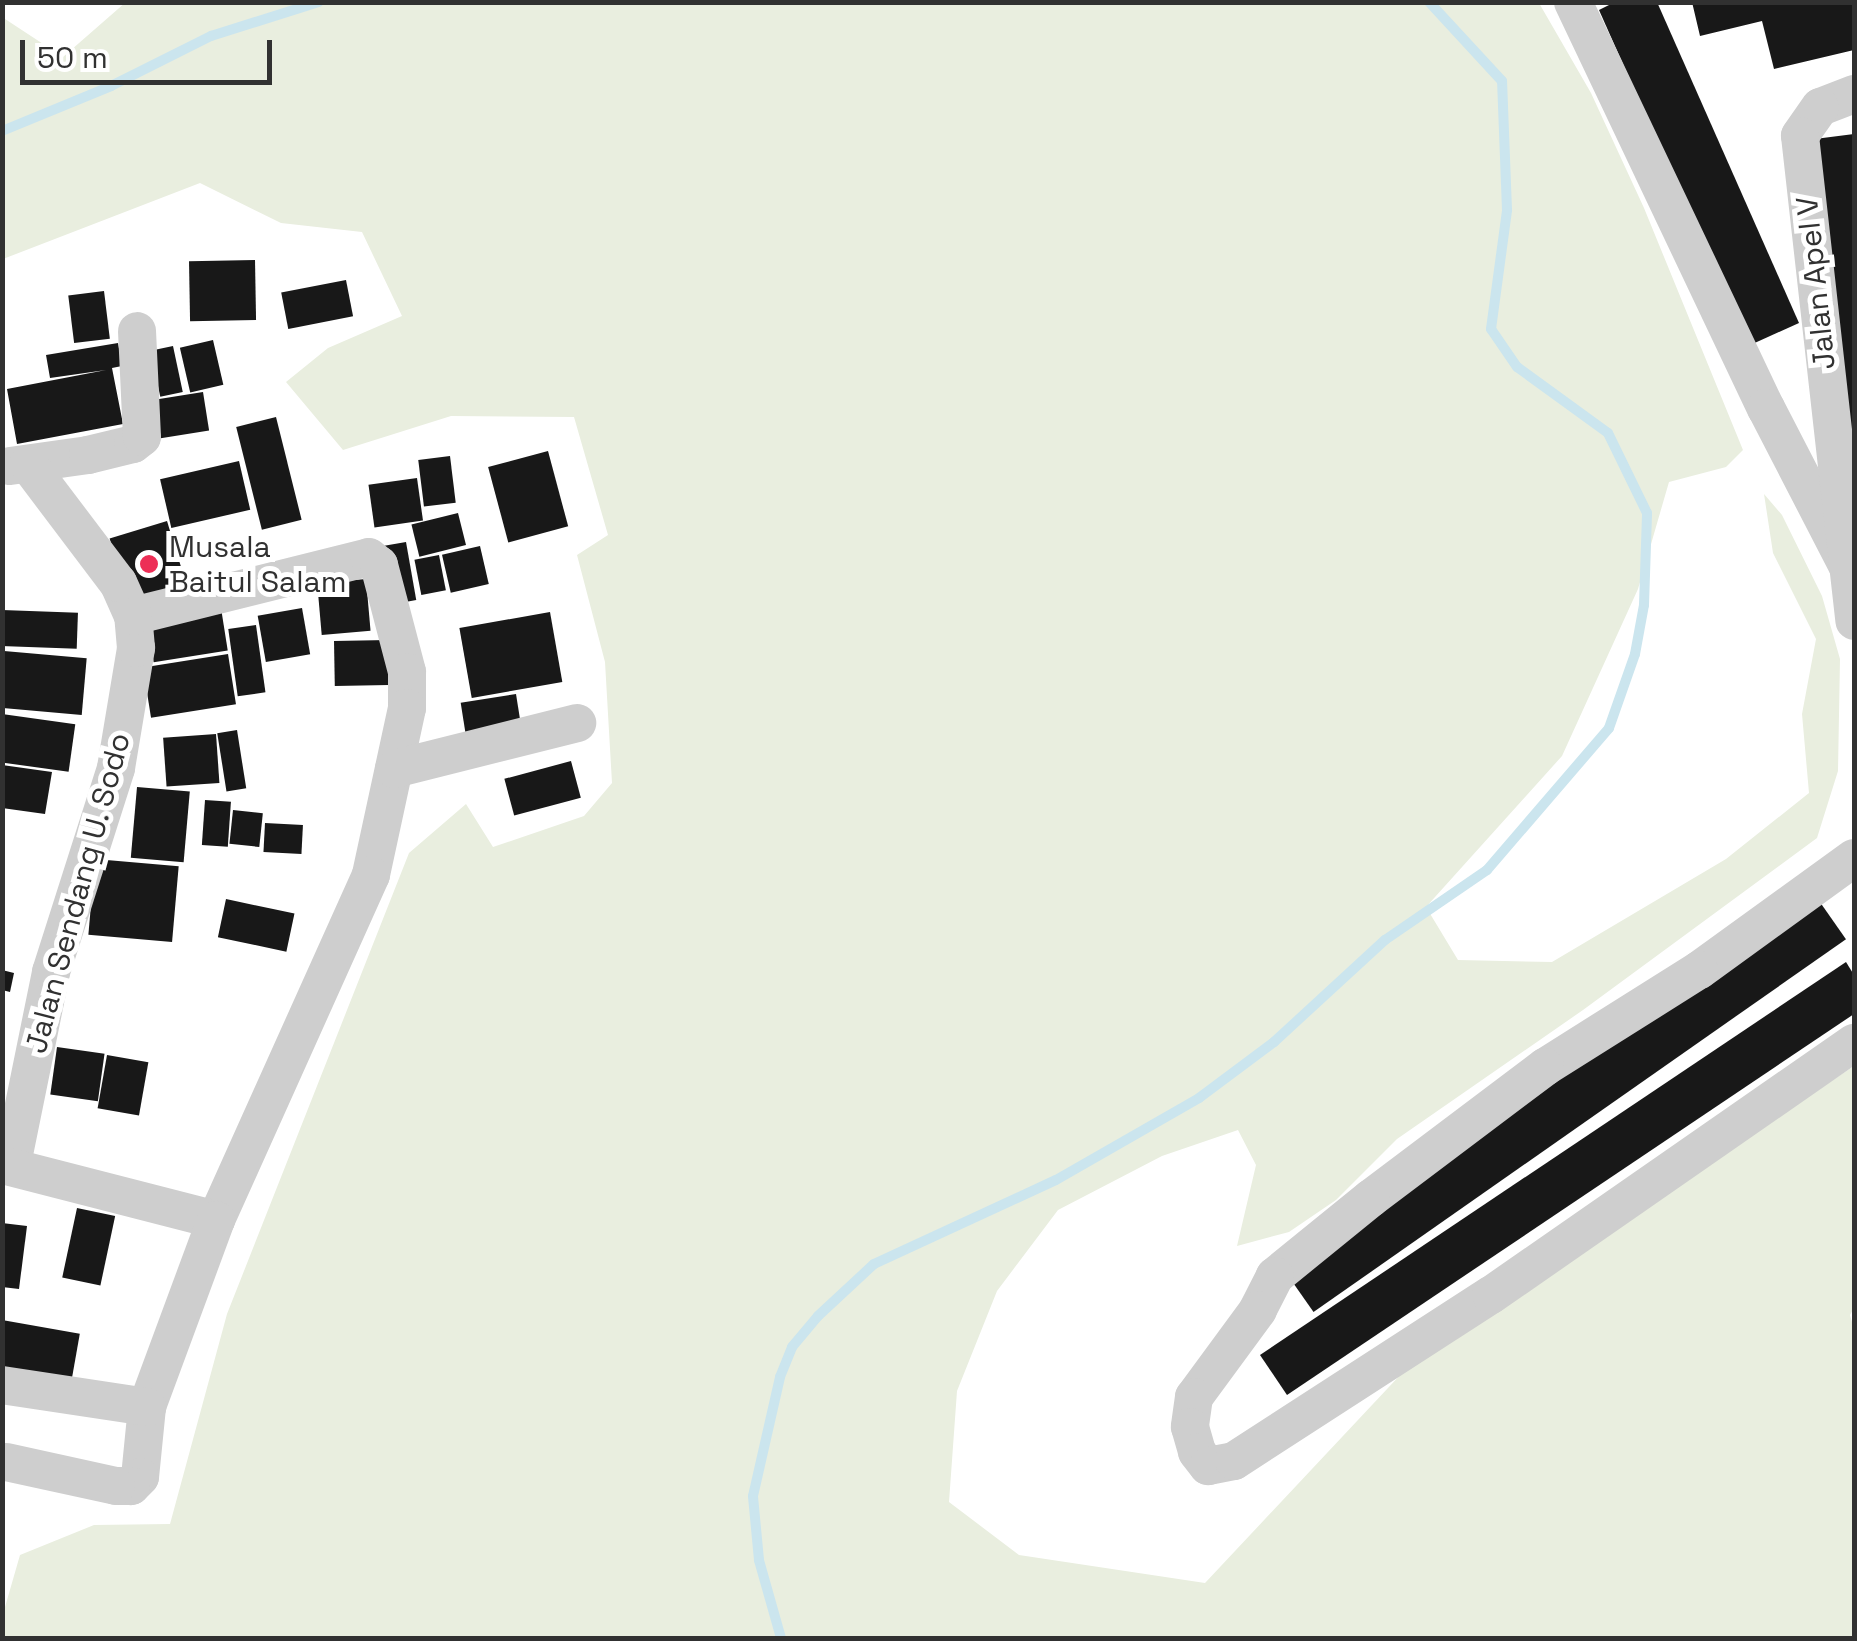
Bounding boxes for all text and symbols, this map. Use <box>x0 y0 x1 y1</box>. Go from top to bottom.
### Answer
scale bar <box>25 20 278 82</box>
text: 50 m <box>37 38 108 77</box>
street label: Jalan Apel V <box>1789 194 1843 372</box>
place label: Musala Baitul Salam <box>169 529 347 600</box>
marker: Musala Baitul Salam <box>138 553 160 575</box>
street label: Jalan Sendang U. Sodo <box>18 728 138 1058</box>

